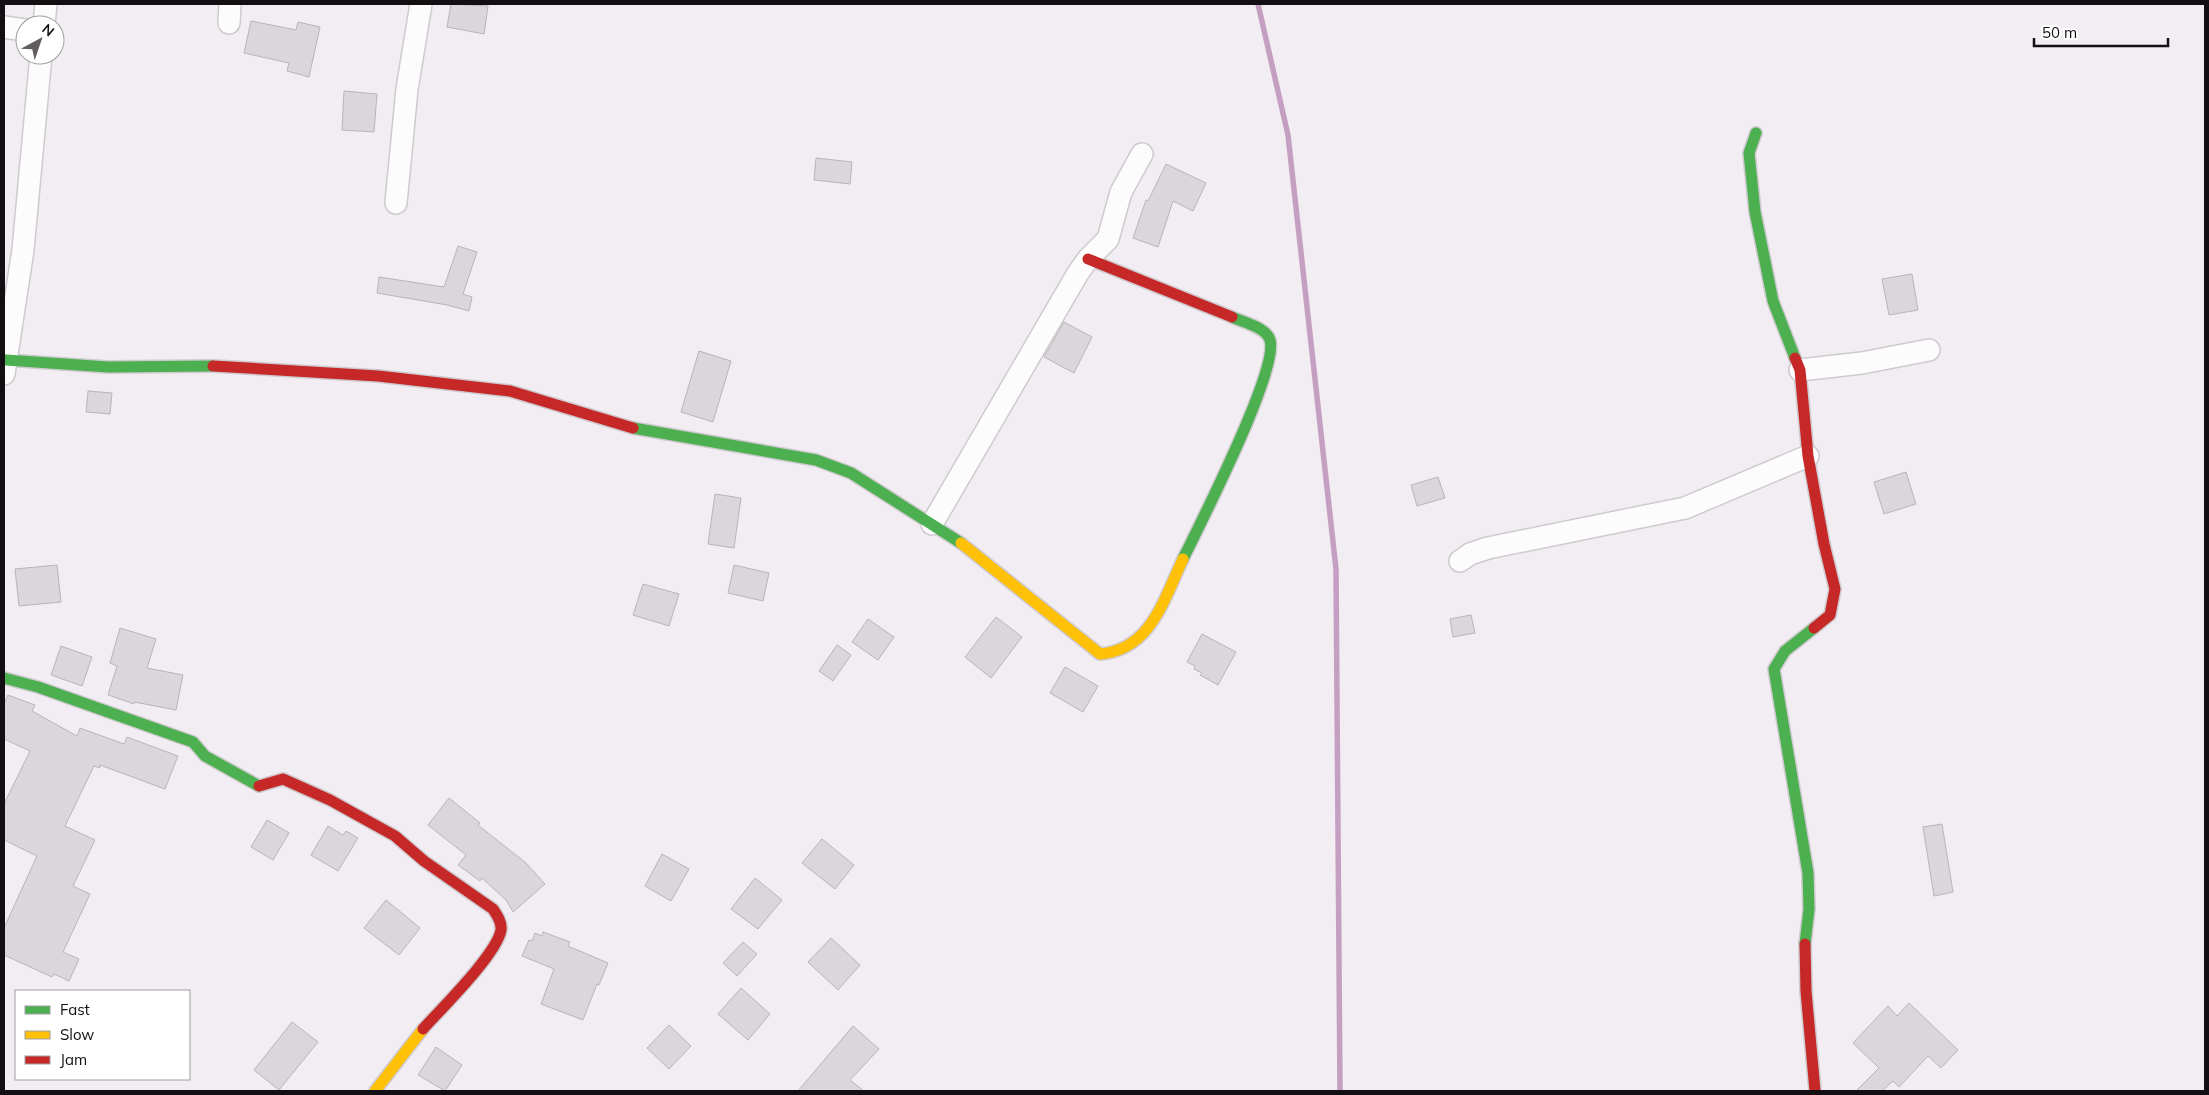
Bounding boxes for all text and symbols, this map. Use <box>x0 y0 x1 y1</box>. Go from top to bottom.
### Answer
north arrow <box>15 15 65 65</box>
scale bar <box>2034 15 2168 47</box>
text: N <box>39 20 58 40</box>
text: 50 m <box>2042 23 2077 42</box>
legend <box>15 990 190 1080</box>
text: Fast <box>60 1000 90 1019</box>
text: Slow <box>60 1025 94 1044</box>
text: Jam <box>60 1050 87 1069</box>

